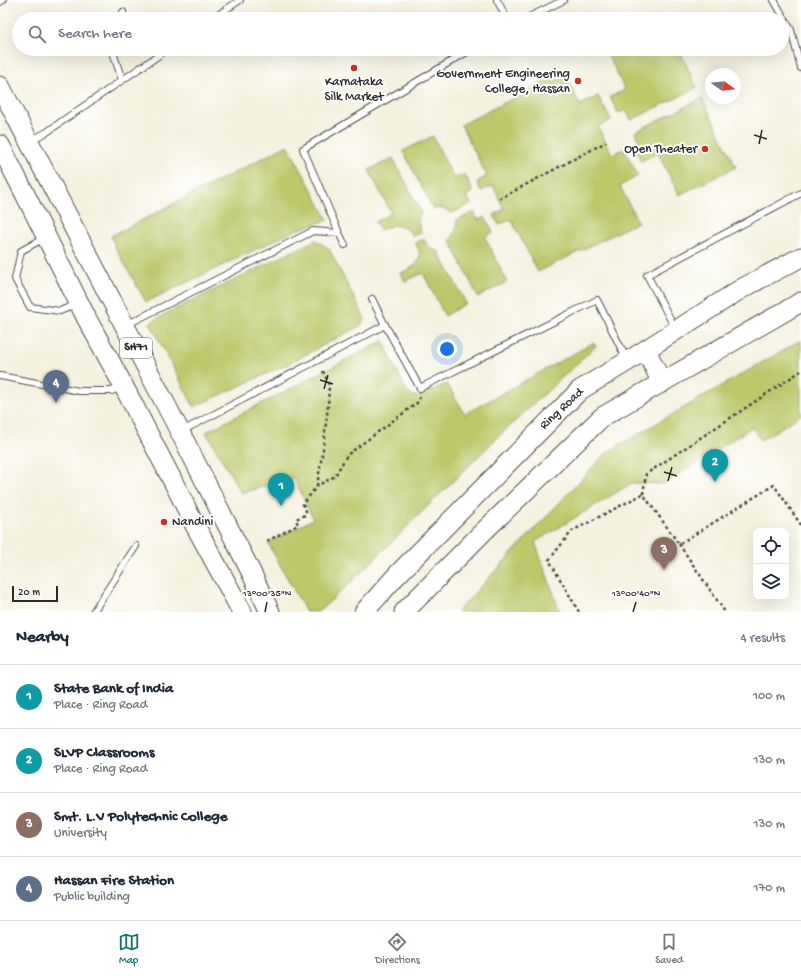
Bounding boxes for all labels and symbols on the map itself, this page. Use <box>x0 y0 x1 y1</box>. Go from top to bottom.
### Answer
marker: Karnataka Silk Market <box>349 63 359 73</box>
place label: Government Engineering College, Hassan <box>436 67 571 97</box>
north arrow <box>705 68 741 104</box>
place label: Karnataka Silk Market <box>324 75 385 105</box>
marker: Government Engineering College, Hassan <box>573 76 583 86</box>
place label: Open Theater <box>624 142 698 157</box>
marker: Open Theater <box>700 144 710 154</box>
road number: SH71 <box>120 338 152 358</box>
your location <box>437 339 457 359</box>
pin: 4 <box>43 370 69 403</box>
street label: Ring Road <box>537 384 588 433</box>
pin: 2 <box>702 449 728 482</box>
pin: 1 <box>268 473 294 506</box>
place label: Nandini <box>172 515 213 530</box>
marker: Nandini <box>159 517 169 527</box>
pin: 3 <box>651 537 677 570</box>
scale bar <box>12 584 58 603</box>
text: 13°00'35"N <box>242 588 292 600</box>
text: 13°00'40"N <box>611 588 661 600</box>

